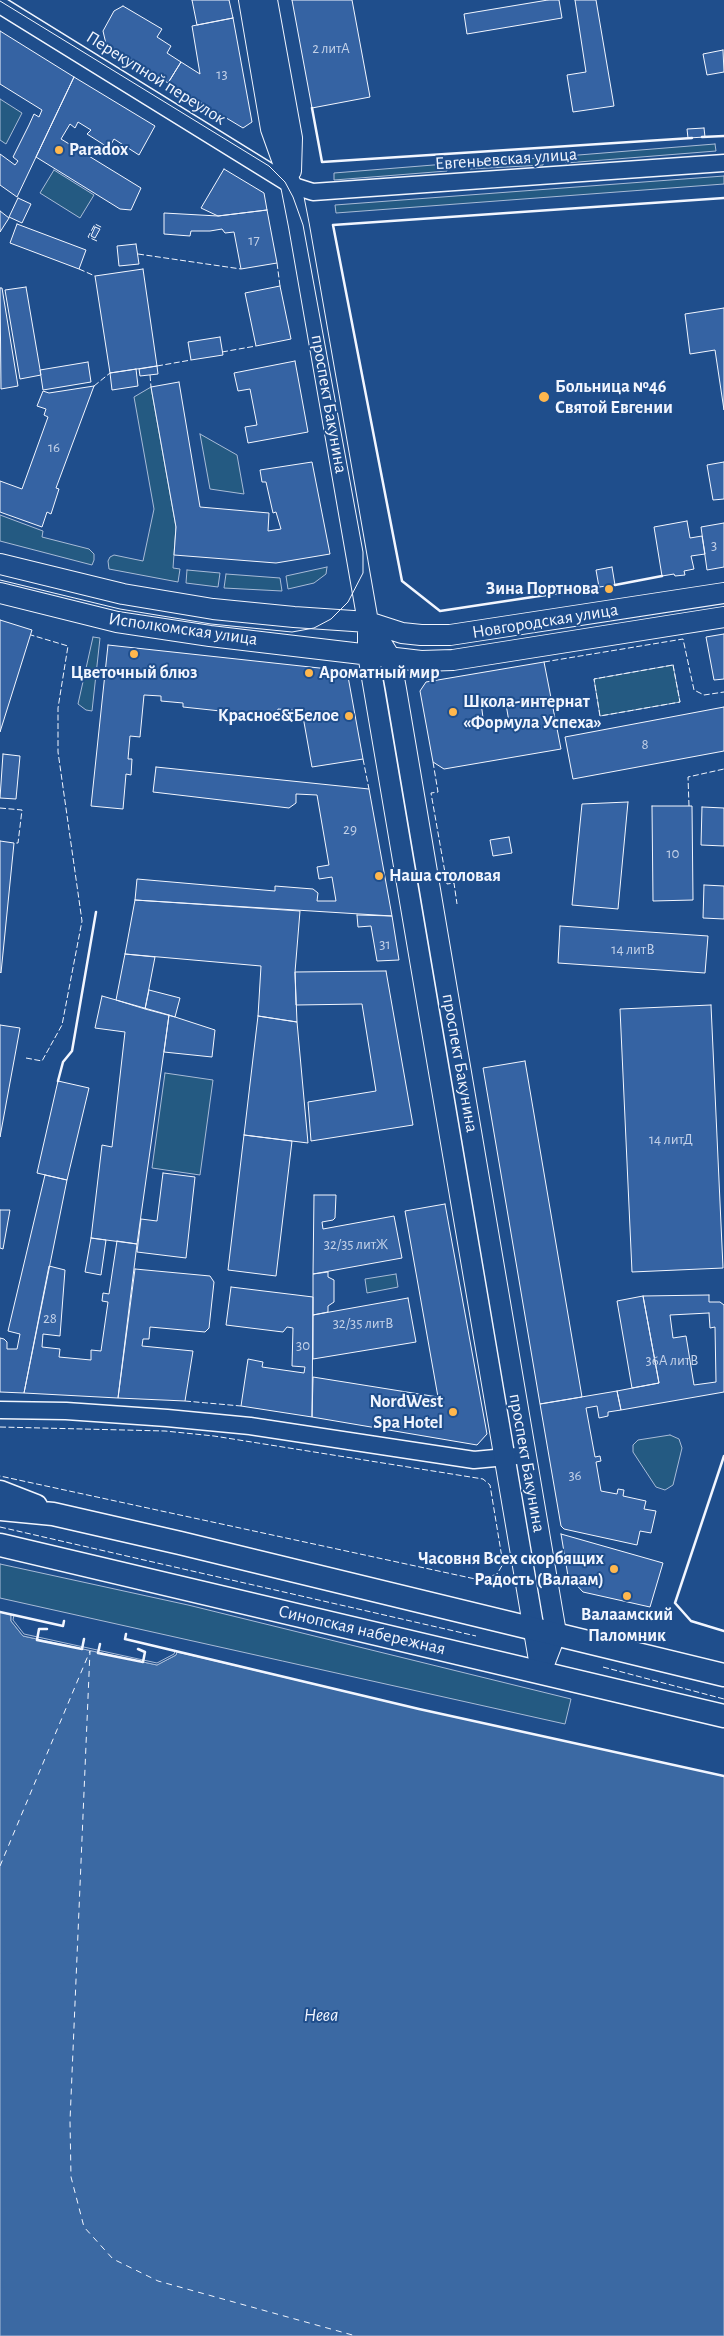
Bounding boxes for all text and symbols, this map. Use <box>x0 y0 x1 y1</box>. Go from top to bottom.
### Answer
street label: Перекупной переулок <box>82 26 230 130</box>
house number: 2 литА <box>312 39 350 57</box>
house number: 13 <box>216 65 228 83</box>
place label: Paradox <box>69 139 128 161</box>
street label: Евгеньевская улица <box>434 143 578 175</box>
marker: Paradox <box>53 144 65 156</box>
house number: 17 <box>248 231 260 249</box>
street label: проспект Бакунина <box>306 333 352 475</box>
place label: Больница №46 Святой Евгении <box>555 376 673 418</box>
marker: Больница №46 Святой Евгении <box>537 390 551 404</box>
house number: 16 <box>48 438 60 456</box>
house number: 3 <box>711 536 717 554</box>
place label: Зина Портнова <box>486 578 599 600</box>
marker: Зина Портнова <box>603 583 615 595</box>
street label: Новгородская улица <box>470 599 620 643</box>
street label: Исполкомская улица <box>107 608 259 650</box>
marker: Цветочный блюз <box>128 648 140 660</box>
place label: Цветочный блюз <box>71 662 197 684</box>
place label: Ароматный мир <box>319 662 440 684</box>
marker: Ароматный мир <box>303 667 315 679</box>
place label: Школа-интернат «Формула Успеха» <box>463 691 602 734</box>
place label: Красное&Белое <box>218 705 339 727</box>
marker: Школа-интернат «Формула Успеха» <box>447 706 459 718</box>
marker: Красное&Белое <box>343 710 355 722</box>
house number: 8 <box>641 735 649 753</box>
house number: 29 <box>343 820 357 838</box>
house number: 10 <box>666 844 680 862</box>
place label: Наша столовая <box>389 865 501 887</box>
marker: Наша столовая <box>373 870 385 882</box>
house number: 31 <box>379 935 391 953</box>
house number: 14 литВ <box>611 940 655 958</box>
street label: проспект Бакунина <box>437 992 483 1134</box>
house number: 14 литД <box>649 1130 693 1148</box>
house number: 32/35 литЖ <box>324 1235 388 1253</box>
house number: 28 <box>43 1309 57 1327</box>
house number: 32/35 литВ <box>333 1314 393 1332</box>
house number: 30 <box>296 1336 310 1354</box>
house number: 36А литВ <box>645 1351 699 1369</box>
place label: NordWest Spa Hotel <box>369 1391 443 1434</box>
street label: проспект Бакунина <box>504 1392 550 1534</box>
marker: NordWest Spa Hotel <box>447 1406 459 1418</box>
house number: 36 <box>568 1466 582 1484</box>
place label: Часовня Всех скорбящих Радость (Валаам) <box>418 1548 604 1590</box>
marker: Часовня Всех скорбящих Радость (Валаам) <box>608 1563 620 1575</box>
marker: Валаамский Паломник <box>621 1590 633 1602</box>
street label: Синопская набережная <box>276 1600 448 1660</box>
place label: Валаамский Паломник <box>581 1604 673 1646</box>
water label: Нева <box>304 2004 338 2026</box>

